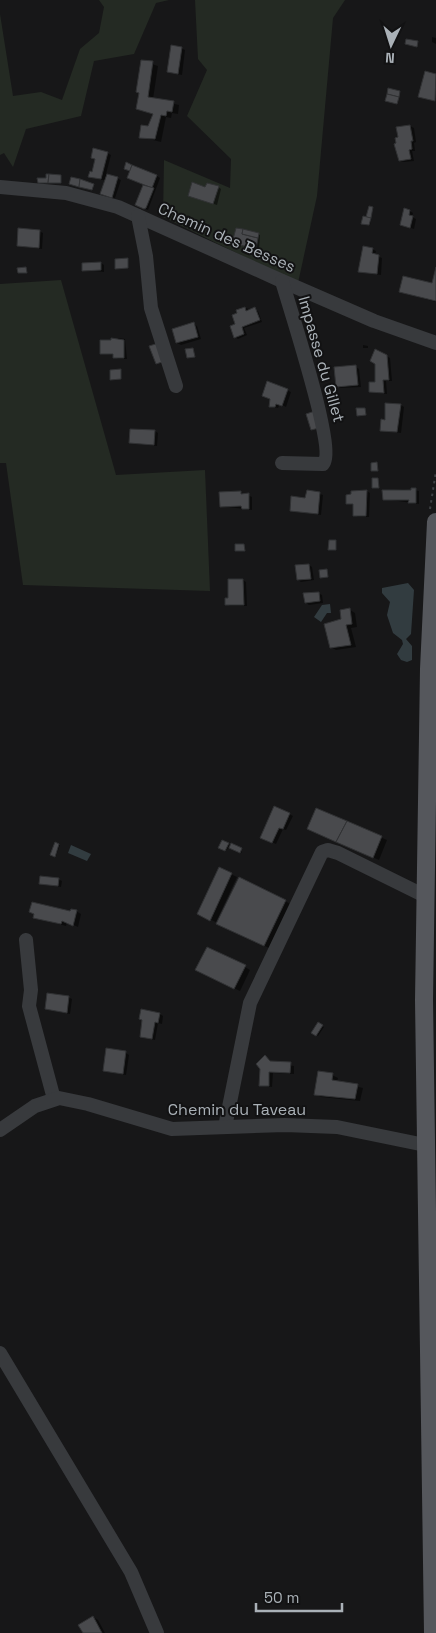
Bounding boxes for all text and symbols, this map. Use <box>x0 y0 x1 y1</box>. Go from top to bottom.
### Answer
north arrow <box>366 20 416 70</box>
text: N <box>385 49 395 67</box>
street label: Chemin des Besses <box>155 198 299 277</box>
street label: Impasse du Gillet <box>293 293 350 425</box>
street label: Chemin du Taveau <box>168 1099 306 1120</box>
scale bar <box>256 1580 342 1612</box>
text: 50 m <box>264 1588 299 1607</box>

